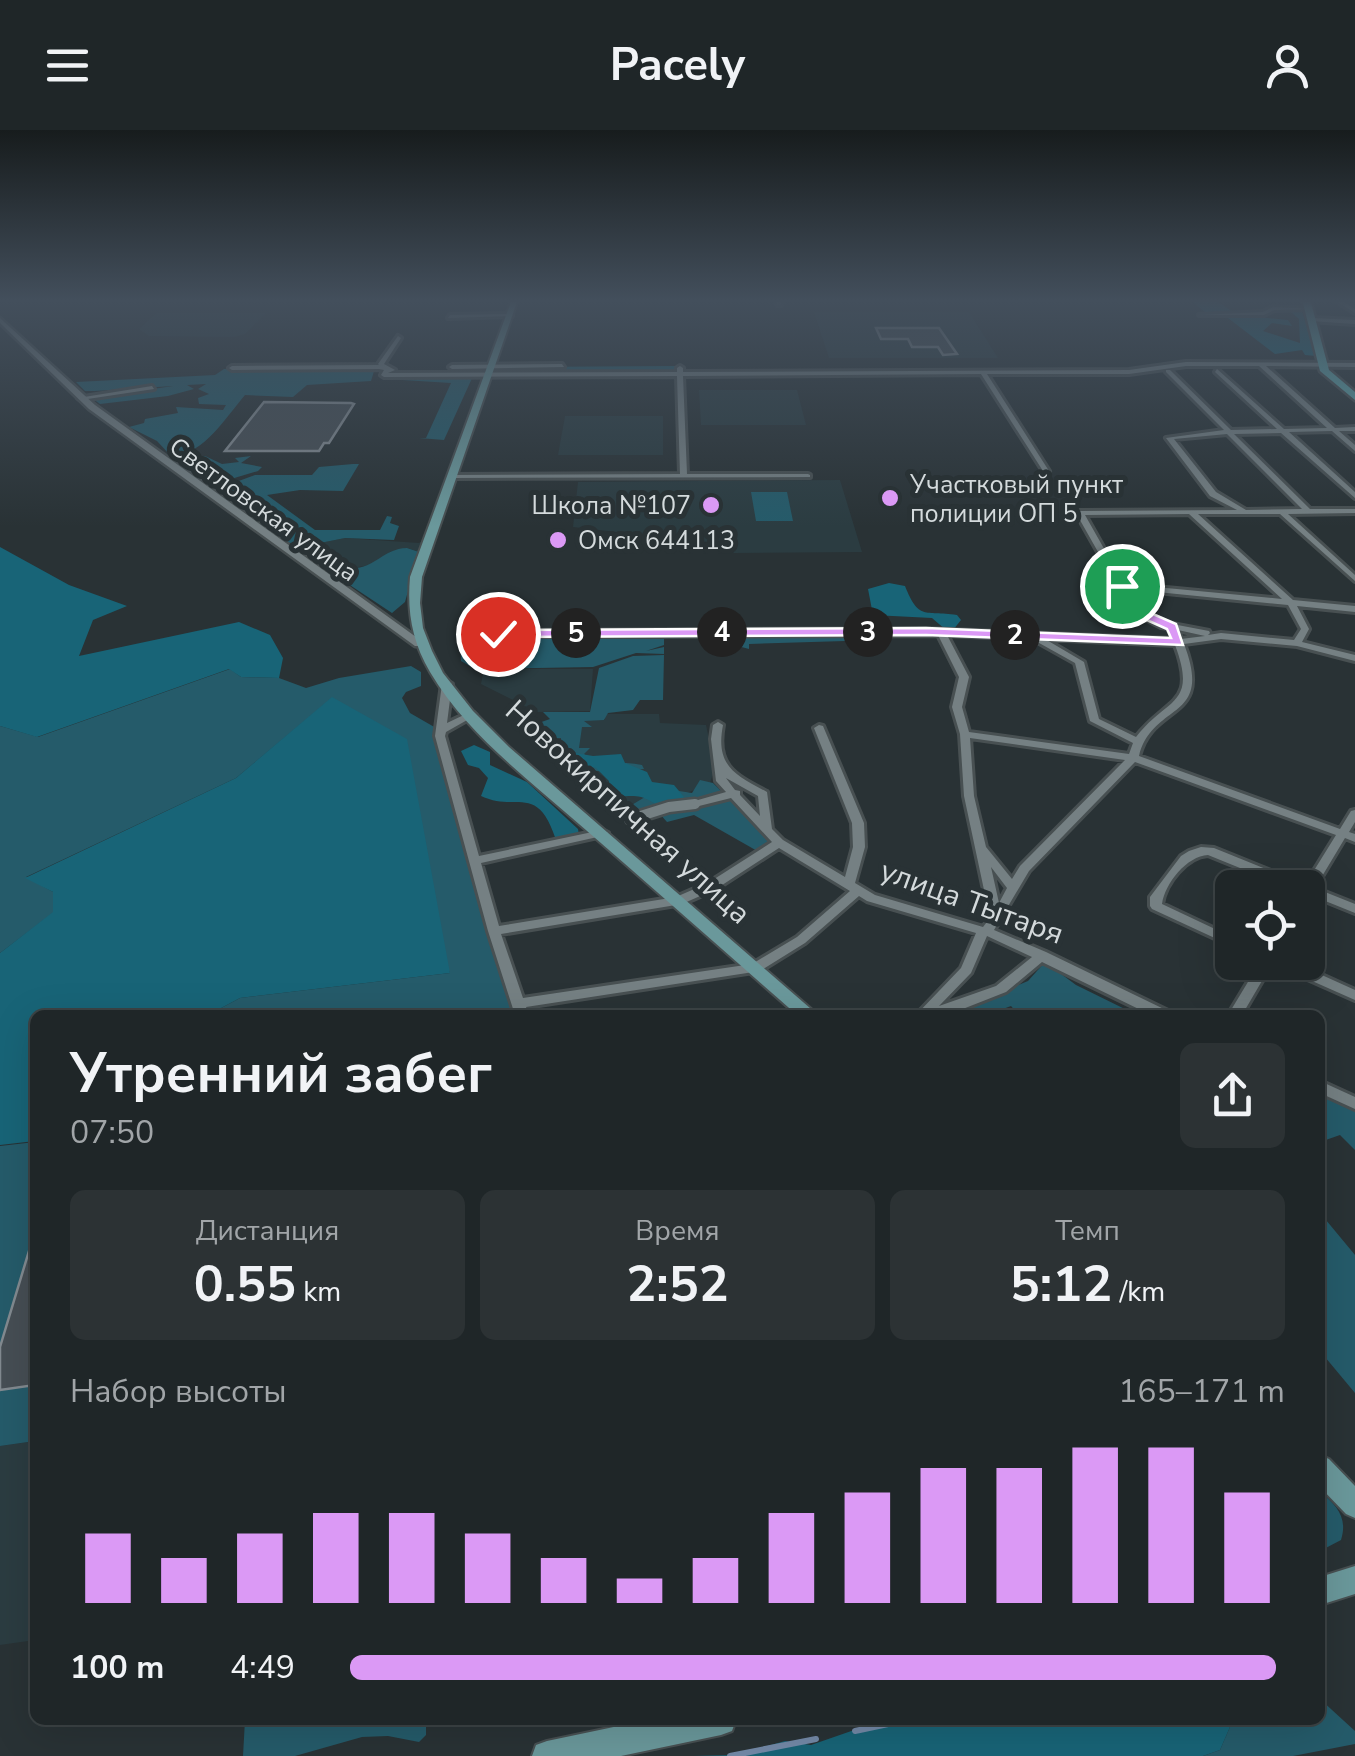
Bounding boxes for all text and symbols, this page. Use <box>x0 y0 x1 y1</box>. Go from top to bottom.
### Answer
text: Pacely <box>610 35 745 96</box>
icon: menu <box>40 38 95 93</box>
icon: person <box>1260 38 1315 93</box>
street label: Светловская улица <box>162 430 365 590</box>
place label: Участковый пункт полиции ОП 5 <box>909 468 1123 531</box>
marker: Участковый пункт полиции ОП 5 <box>879 487 901 509</box>
place label: Школа №107 <box>531 489 691 523</box>
marker: Школа №107 <box>700 494 722 516</box>
place label: Омск 644113 <box>578 524 735 558</box>
marker: Омск 644113 <box>547 529 569 551</box>
pin <box>1080 544 1165 629</box>
icon: arrive <box>1095 559 1150 614</box>
pin <box>456 592 541 677</box>
icon: check <box>471 607 526 662</box>
pin: 4 <box>697 607 747 657</box>
pin: 3 <box>843 607 893 657</box>
pin: 5 <box>551 608 601 658</box>
pin: 2 <box>990 610 1040 660</box>
text: 4 <box>714 613 730 651</box>
text: 3 <box>860 613 876 651</box>
text: 5 <box>568 614 584 652</box>
text: 2 <box>1007 616 1023 654</box>
street label: Новокирпичная улица <box>496 691 759 934</box>
street label: улица Тытаря <box>874 850 1069 955</box>
map controls <box>1215 870 1325 980</box>
button: locate <box>1215 870 1325 980</box>
text: Утренний забег <box>70 1036 492 1111</box>
button: share <box>1180 1043 1285 1148</box>
text: 07:50 <box>70 1111 154 1154</box>
text: Дистанция <box>196 1212 339 1250</box>
text: Время <box>635 1212 720 1250</box>
text: Темп <box>1055 1212 1120 1250</box>
text: 0.55 <box>194 1250 296 1319</box>
text: 2:52 <box>626 1250 729 1319</box>
text: 5:12 <box>1010 1250 1112 1319</box>
text: km <box>296 1273 341 1311</box>
text: /km <box>1112 1273 1165 1311</box>
text: Набор высоты <box>70 1370 287 1413</box>
text: 165–171 m <box>1118 1370 1285 1413</box>
text: 100 m <box>70 1646 164 1689</box>
text: 4:49 <box>230 1646 295 1689</box>

